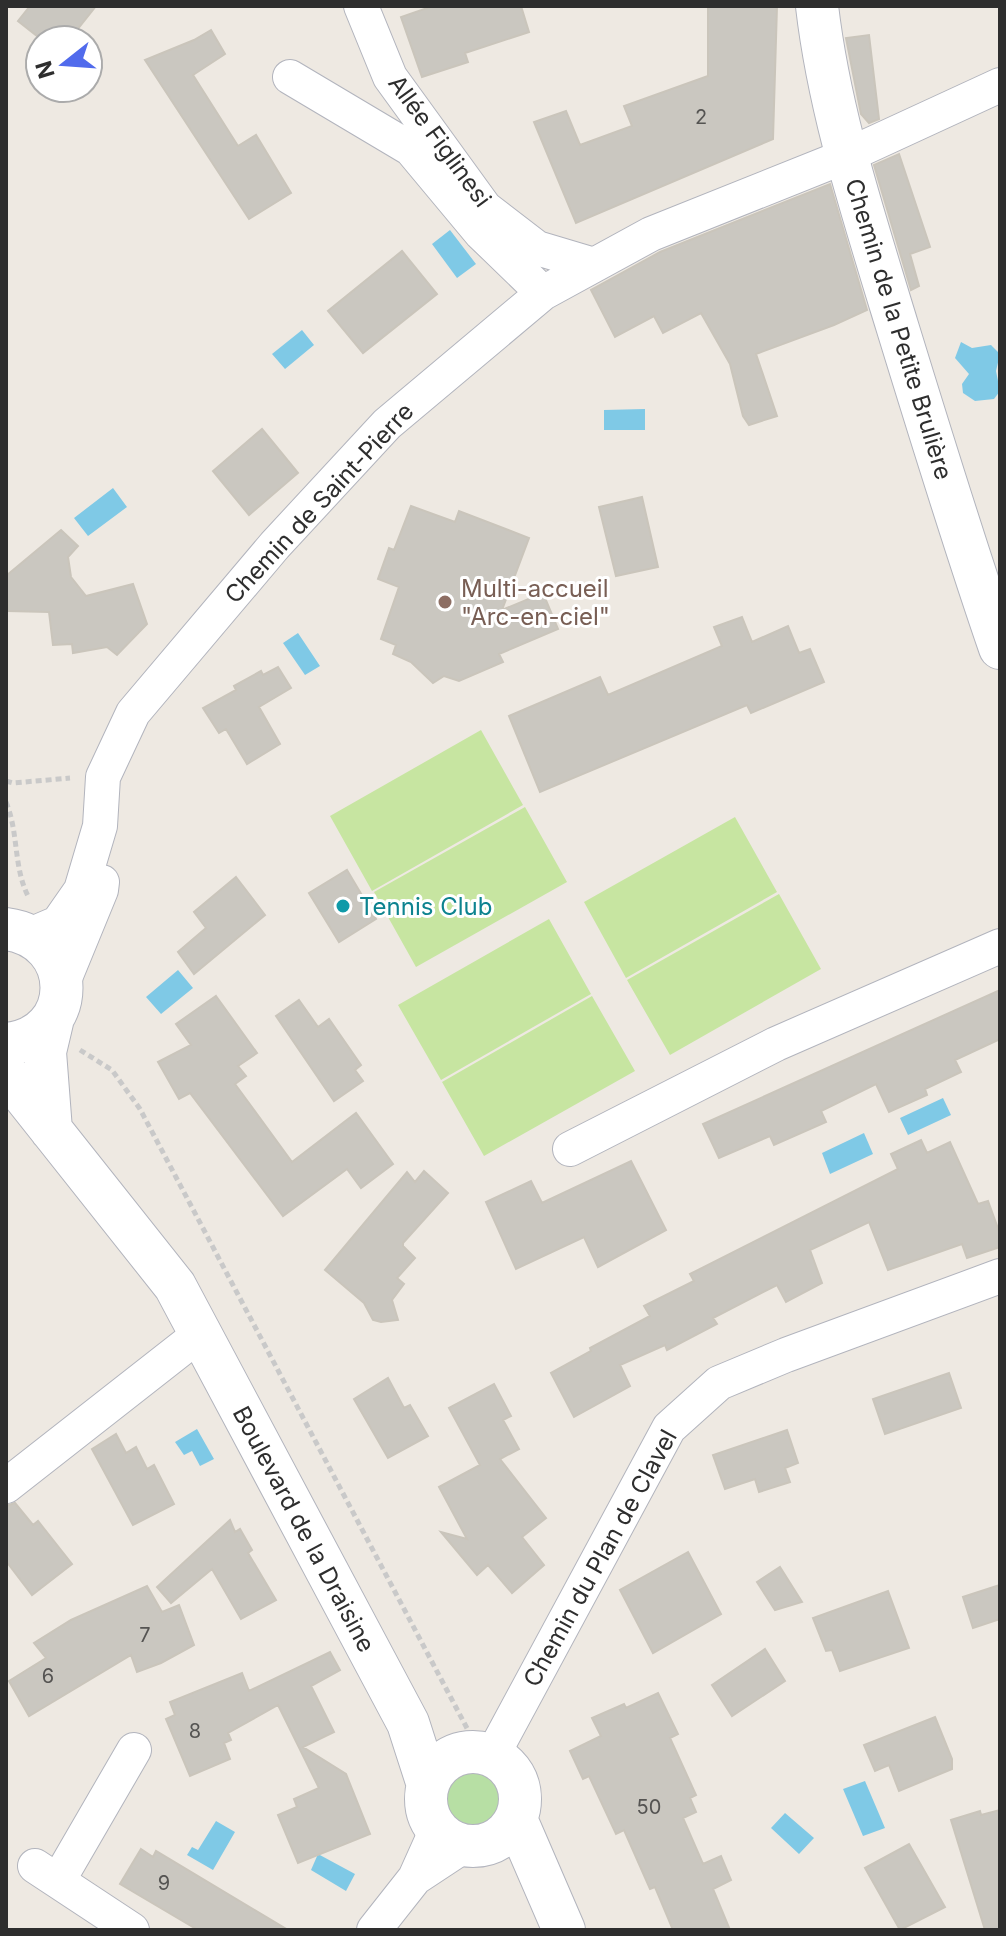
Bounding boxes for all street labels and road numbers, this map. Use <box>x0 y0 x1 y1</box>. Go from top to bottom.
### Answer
street label: Allée Figlinesi <box>382 69 498 213</box>
street label: Chemin de la Petite Brulière <box>839 175 959 483</box>
street label: Chemin de Saint-Pierre <box>219 397 419 609</box>
street label: Boulevard de la Draisine <box>227 1401 381 1657</box>
street label: Chemin du Plan de Clavel <box>517 1424 683 1692</box>

